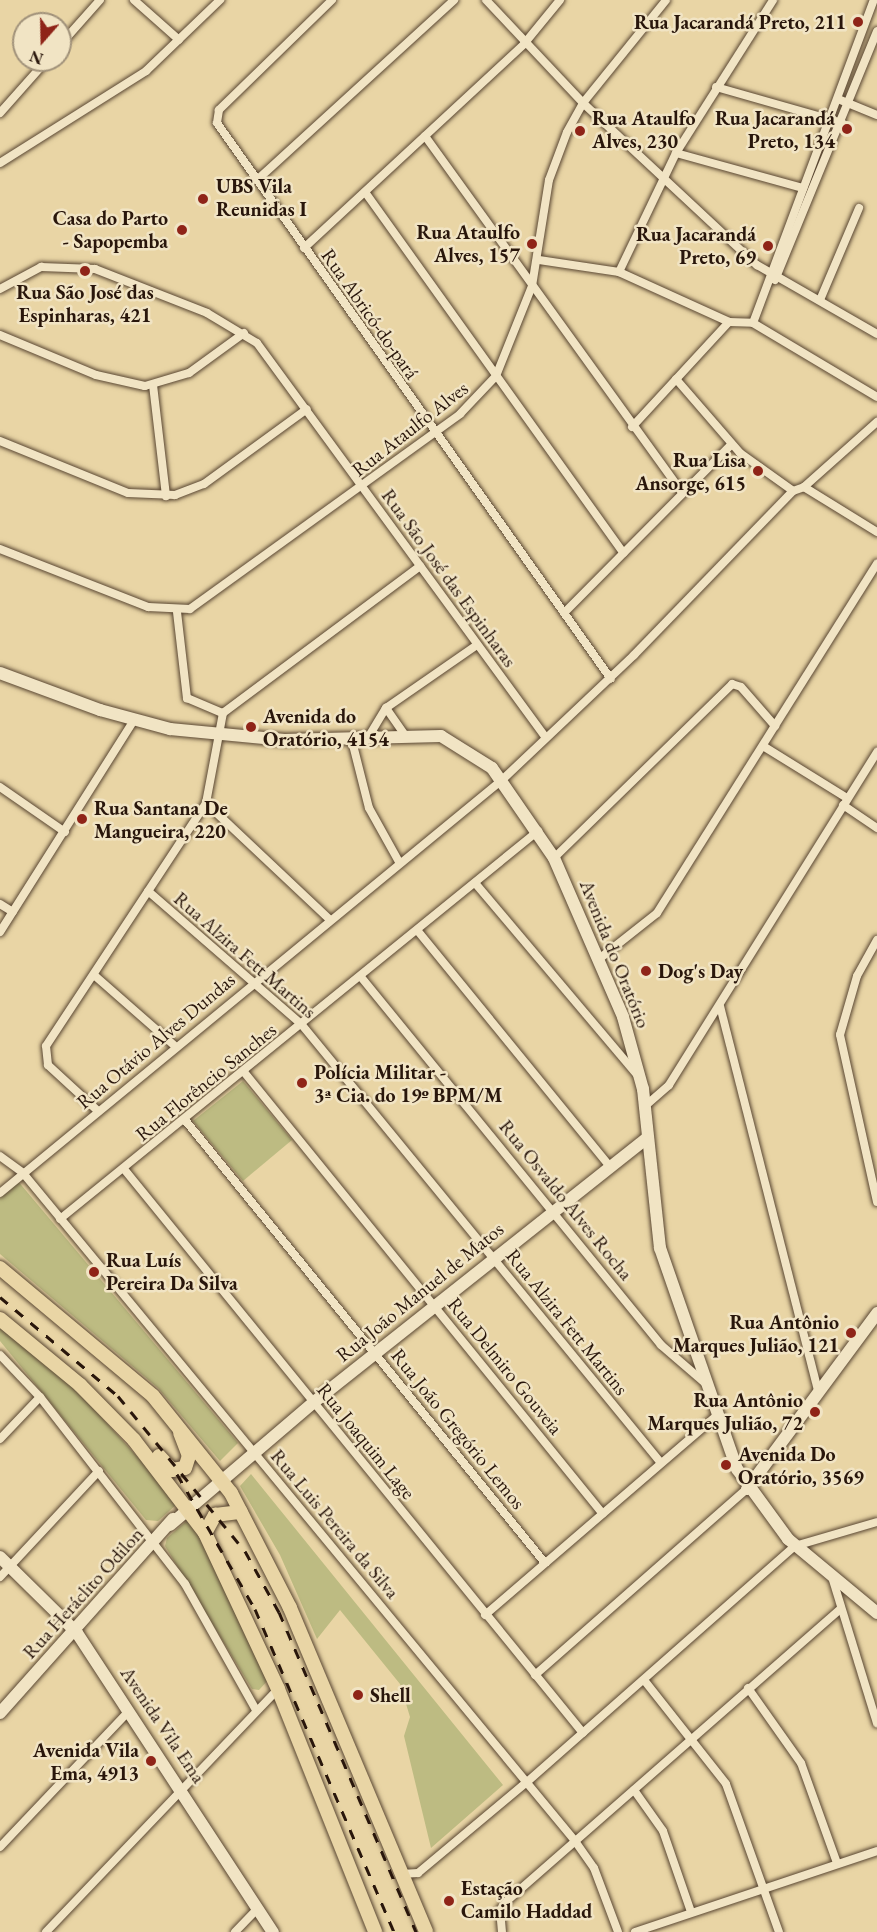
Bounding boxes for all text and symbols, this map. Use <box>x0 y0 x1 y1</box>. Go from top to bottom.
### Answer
place label: Rua Jacarandá Preto, 211 <box>634 10 846 34</box>
north arrow <box>12 12 72 72</box>
marker: Rua Jacarandá Preto, 211 <box>851 15 865 29</box>
text: N <box>27 45 46 70</box>
place label: Rua Jacarandá Preto, 134 <box>715 106 835 153</box>
place label: Rua Ataulfo Alves, 230 <box>592 107 696 154</box>
marker: Rua Jacarandá Preto, 134 <box>840 122 854 136</box>
marker: Rua Ataulfo Alves, 230 <box>573 124 587 138</box>
place label: UBS Vila Reunidas I <box>216 175 307 222</box>
marker: UBS Vila Reunidas I <box>194 190 212 208</box>
place label: Casa do Parto - Sapopemba <box>53 207 168 254</box>
place label: Rua Ataulfo Alves, 157 <box>416 220 520 267</box>
marker: Casa do Parto - Sapopemba <box>173 221 191 239</box>
place label: Rua Jacarandá Preto, 69 <box>636 222 756 269</box>
marker: Rua Ataulfo Alves, 157 <box>525 237 539 251</box>
marker: Rua Jacarandá Preto, 69 <box>761 239 775 253</box>
street label: Rua Abricó-do-pará <box>316 244 424 384</box>
marker: Rua São José das Espinharas, 421 <box>78 264 92 278</box>
place label: Rua São José das Espinharas, 421 <box>16 280 154 327</box>
street label: Rua Ataulfo Alves <box>347 376 473 482</box>
place label: Rua Lisa Ansorge, 615 <box>635 448 746 495</box>
marker: Rua Lisa Ansorge, 615 <box>751 464 765 478</box>
street label: Rua São José das Espinharas <box>376 484 522 672</box>
place label: Avenida do Oratório, 4154 <box>263 704 389 751</box>
marker: Avenida do Oratório, 4154 <box>244 720 258 734</box>
place label: Rua Santana De Mangueira, 220 <box>94 796 228 843</box>
marker: Rua Santana De Mangueira, 220 <box>75 812 89 826</box>
street label: Avenida do Oratório <box>574 876 656 1032</box>
street label: Rua Alzira Fett Martins <box>169 887 321 1023</box>
place label: Dog's Day <box>658 959 743 983</box>
marker: Dog's Day <box>639 964 653 978</box>
street label: Rua Otávio Alves Dundas <box>72 968 240 1114</box>
street label: Rua Florêncio Sanches <box>131 1018 281 1146</box>
place label: Polícia Militar - 3ª Cia. do 19º BPM/M <box>314 1060 502 1107</box>
marker: Polícia Militar - 3ª Cia. do 19º BPM/M <box>295 1076 309 1090</box>
street label: Rua Osvaldo Alves Rocha <box>494 1115 638 1285</box>
street label: Rua João Manuel de Matos <box>331 1217 509 1367</box>
street label: Rua Alzira Fett Martins <box>501 1244 633 1400</box>
place label: Rua Luís Pereira Da Silva <box>106 1248 238 1295</box>
marker: Rua Luís Pereira Da Silva <box>87 1265 101 1279</box>
street label: Rua Delmiro Gouveia <box>442 1293 568 1439</box>
place label: Rua Antônio Marques Julião, 121 <box>673 1310 839 1357</box>
marker: Rua Antônio Marques Julião, 121 <box>844 1326 858 1340</box>
street label: Rua João Gregório Lemos <box>386 1344 530 1514</box>
street label: Rua Joaquim Lage <box>312 1378 420 1504</box>
place label: Rua Antônio Marques Julião, 72 <box>647 1388 803 1435</box>
marker: Rua Antônio Marques Julião, 72 <box>808 1405 822 1419</box>
place label: Avenida Do Oratório, 3569 <box>738 1442 864 1489</box>
street label: Rua Luis Pereira da Silva <box>265 1444 405 1604</box>
marker: Avenida Do Oratório, 3569 <box>719 1458 733 1472</box>
street label: Rua Heráclito Odilon <box>18 1522 148 1664</box>
street label: Avenida Vila Ema <box>115 1662 211 1788</box>
place label: Shell <box>370 1683 411 1707</box>
marker: Shell <box>351 1688 365 1702</box>
place label: Avenida Vila Ema, 4913 <box>33 1738 139 1785</box>
marker: Avenida Vila Ema, 4913 <box>144 1754 158 1768</box>
place label: Estação Camilo Haddad <box>461 1877 592 1924</box>
marker: Estação Camilo Haddad <box>442 1894 456 1908</box>

